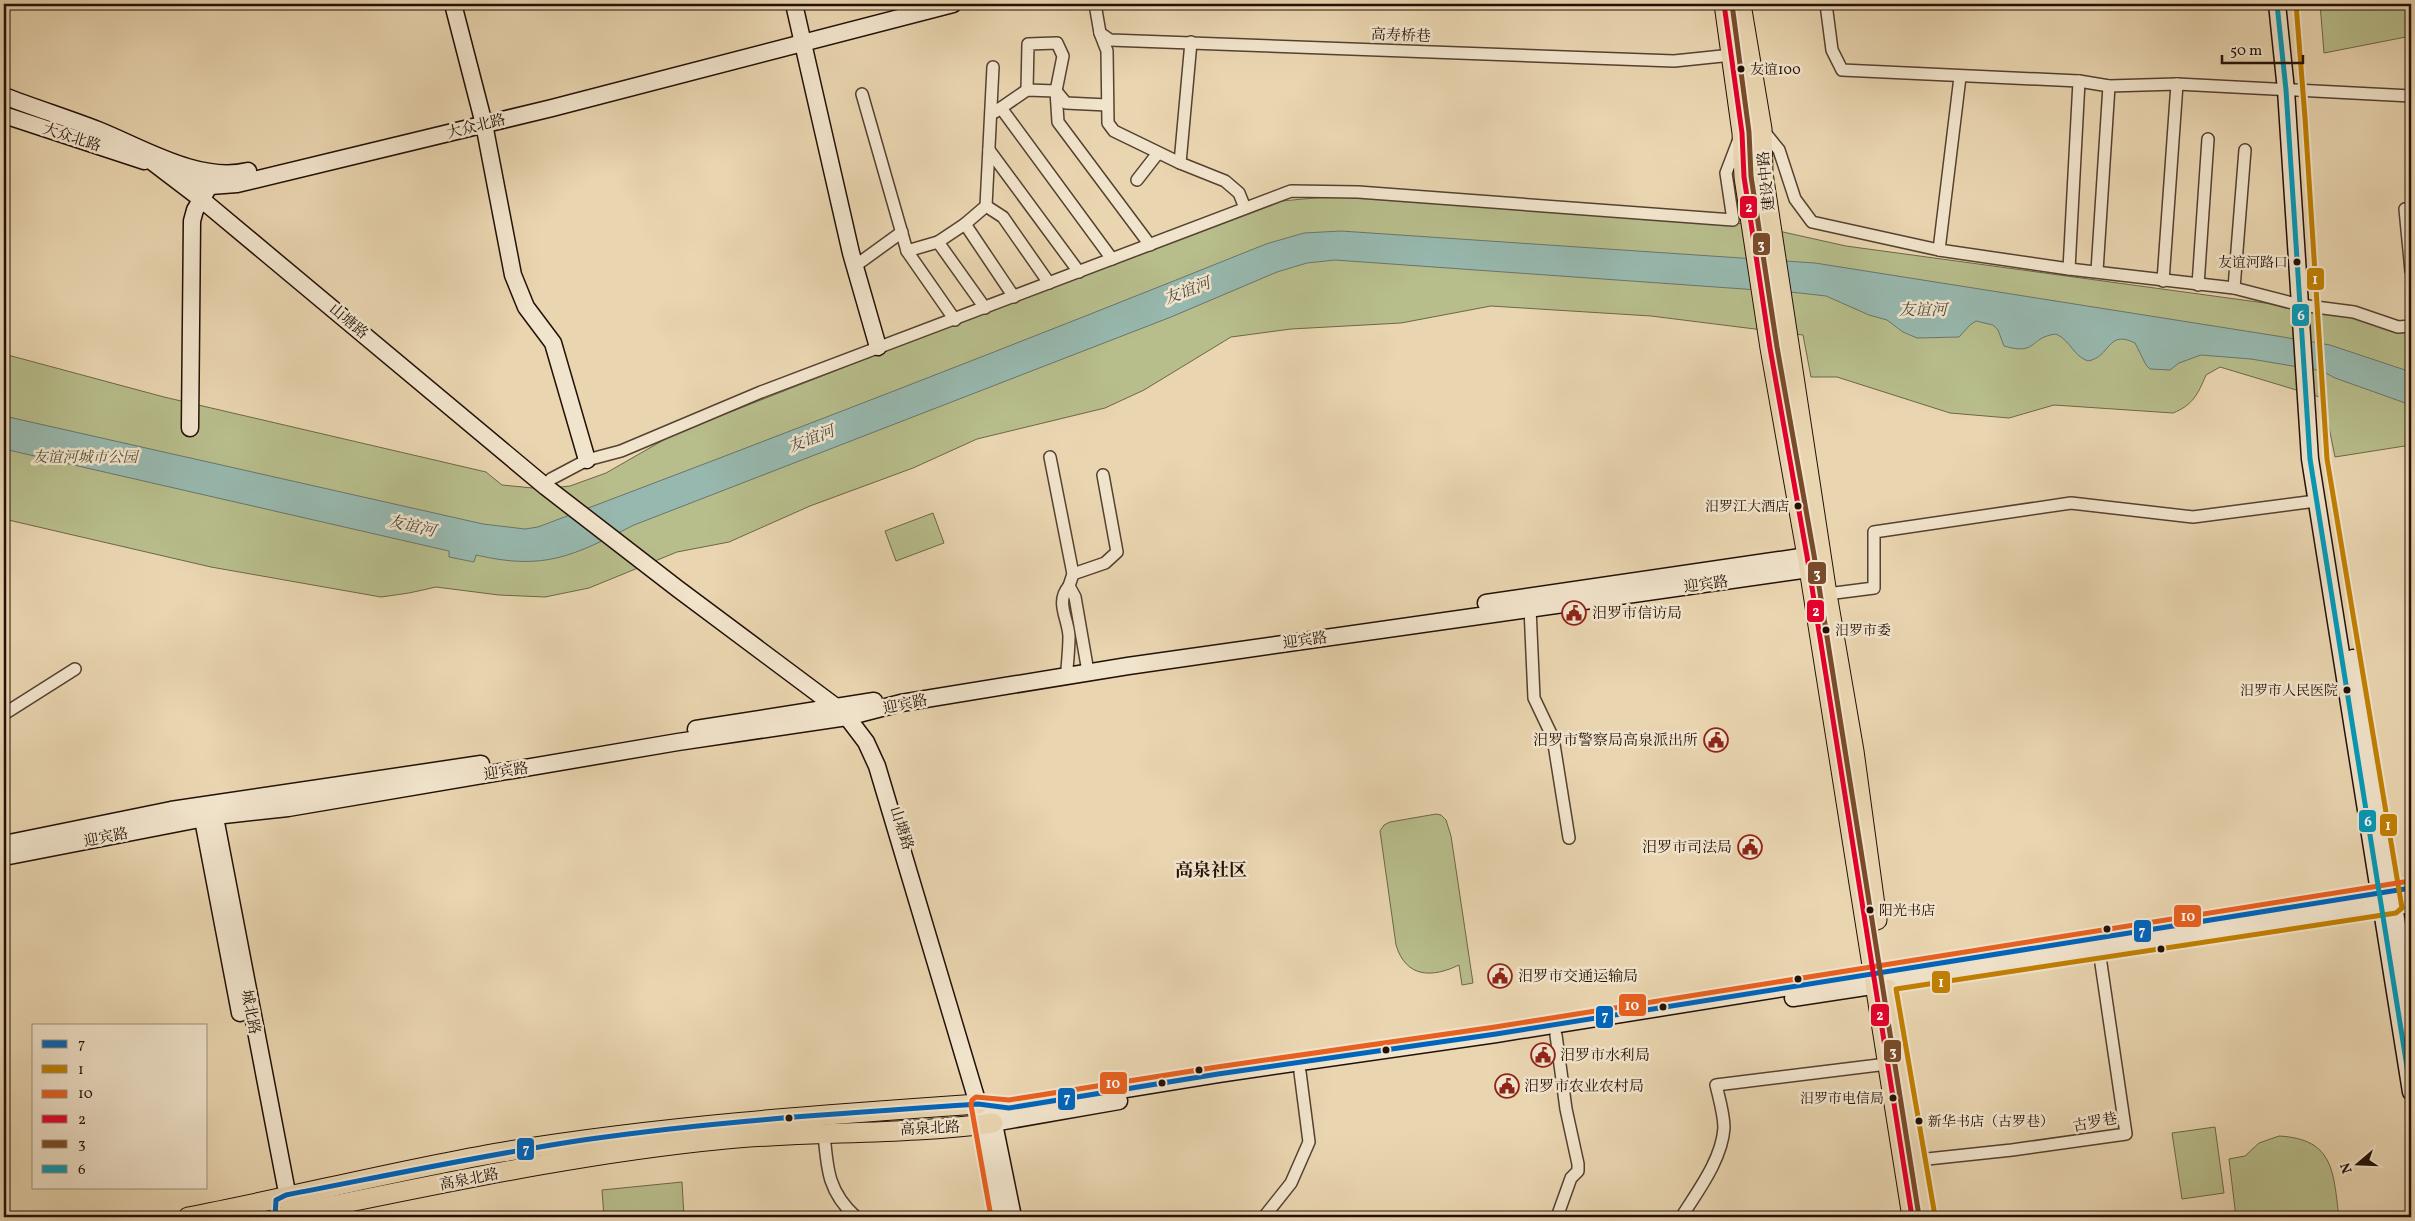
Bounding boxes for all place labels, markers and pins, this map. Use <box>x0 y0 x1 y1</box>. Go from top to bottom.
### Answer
place label: 友谊100 <box>1750 61 1801 80</box>
marker: 友谊100 <box>1736 64 1746 74</box>
place label: 友谊河路口 <box>2218 254 2288 273</box>
marker: 友谊河路口 <box>2292 257 2302 267</box>
place label: 汨罗江大酒店 <box>1705 498 1789 517</box>
marker: 汨罗江大酒店 <box>1793 501 1803 511</box>
public building icon: 汨罗市信访局 <box>1561 600 1587 626</box>
place label: 汨罗市信访局 <box>1592 604 1682 625</box>
place label: 汨罗市委 <box>1835 622 1891 641</box>
marker: 汨罗市委 <box>1821 625 1831 635</box>
place label: 汨罗市人民医院 <box>2240 682 2338 701</box>
marker: 汨罗市人民医院 <box>2342 685 2352 695</box>
public building icon: 汨罗市警察局高泉派出所 <box>1703 727 1729 753</box>
place label: 汨罗市警察局高泉派出所 <box>1533 731 1698 752</box>
public building icon: 汨罗市司法局 <box>1737 834 1763 860</box>
place label: 汨罗市司法局 <box>1642 838 1732 859</box>
place label: 阳光书店 <box>1879 902 1935 921</box>
marker: 阳光书店 <box>1865 905 1875 915</box>
unlabelled marker <box>2102 924 2112 934</box>
unlabelled marker <box>2156 944 2166 954</box>
public building icon: 汨罗市交通运输局 <box>1487 963 1513 989</box>
place label: 汨罗市交通运输局 <box>1518 967 1638 988</box>
unlabelled marker <box>1793 974 1803 984</box>
unlabelled marker <box>1658 1002 1668 1012</box>
public building icon: 汨罗市水利局 <box>1530 1042 1556 1068</box>
unlabelled marker <box>1381 1045 1391 1055</box>
place label: 汨罗市水利局 <box>1560 1046 1650 1067</box>
unlabelled marker <box>1194 1065 1204 1075</box>
public building icon: 汨罗市农业农村局 <box>1494 1073 1520 1099</box>
place label: 汨罗市农业农村局 <box>1524 1077 1644 1098</box>
unlabelled marker <box>1157 1078 1167 1088</box>
place label: 汨罗市电信局 <box>1800 1090 1884 1109</box>
marker: 汨罗市电信局 <box>1888 1093 1898 1103</box>
unlabelled marker <box>784 1113 794 1123</box>
place label: 新华书店（古罗巷） <box>1928 1113 2054 1132</box>
marker: 新华书店（古罗巷） <box>1914 1116 1924 1126</box>

